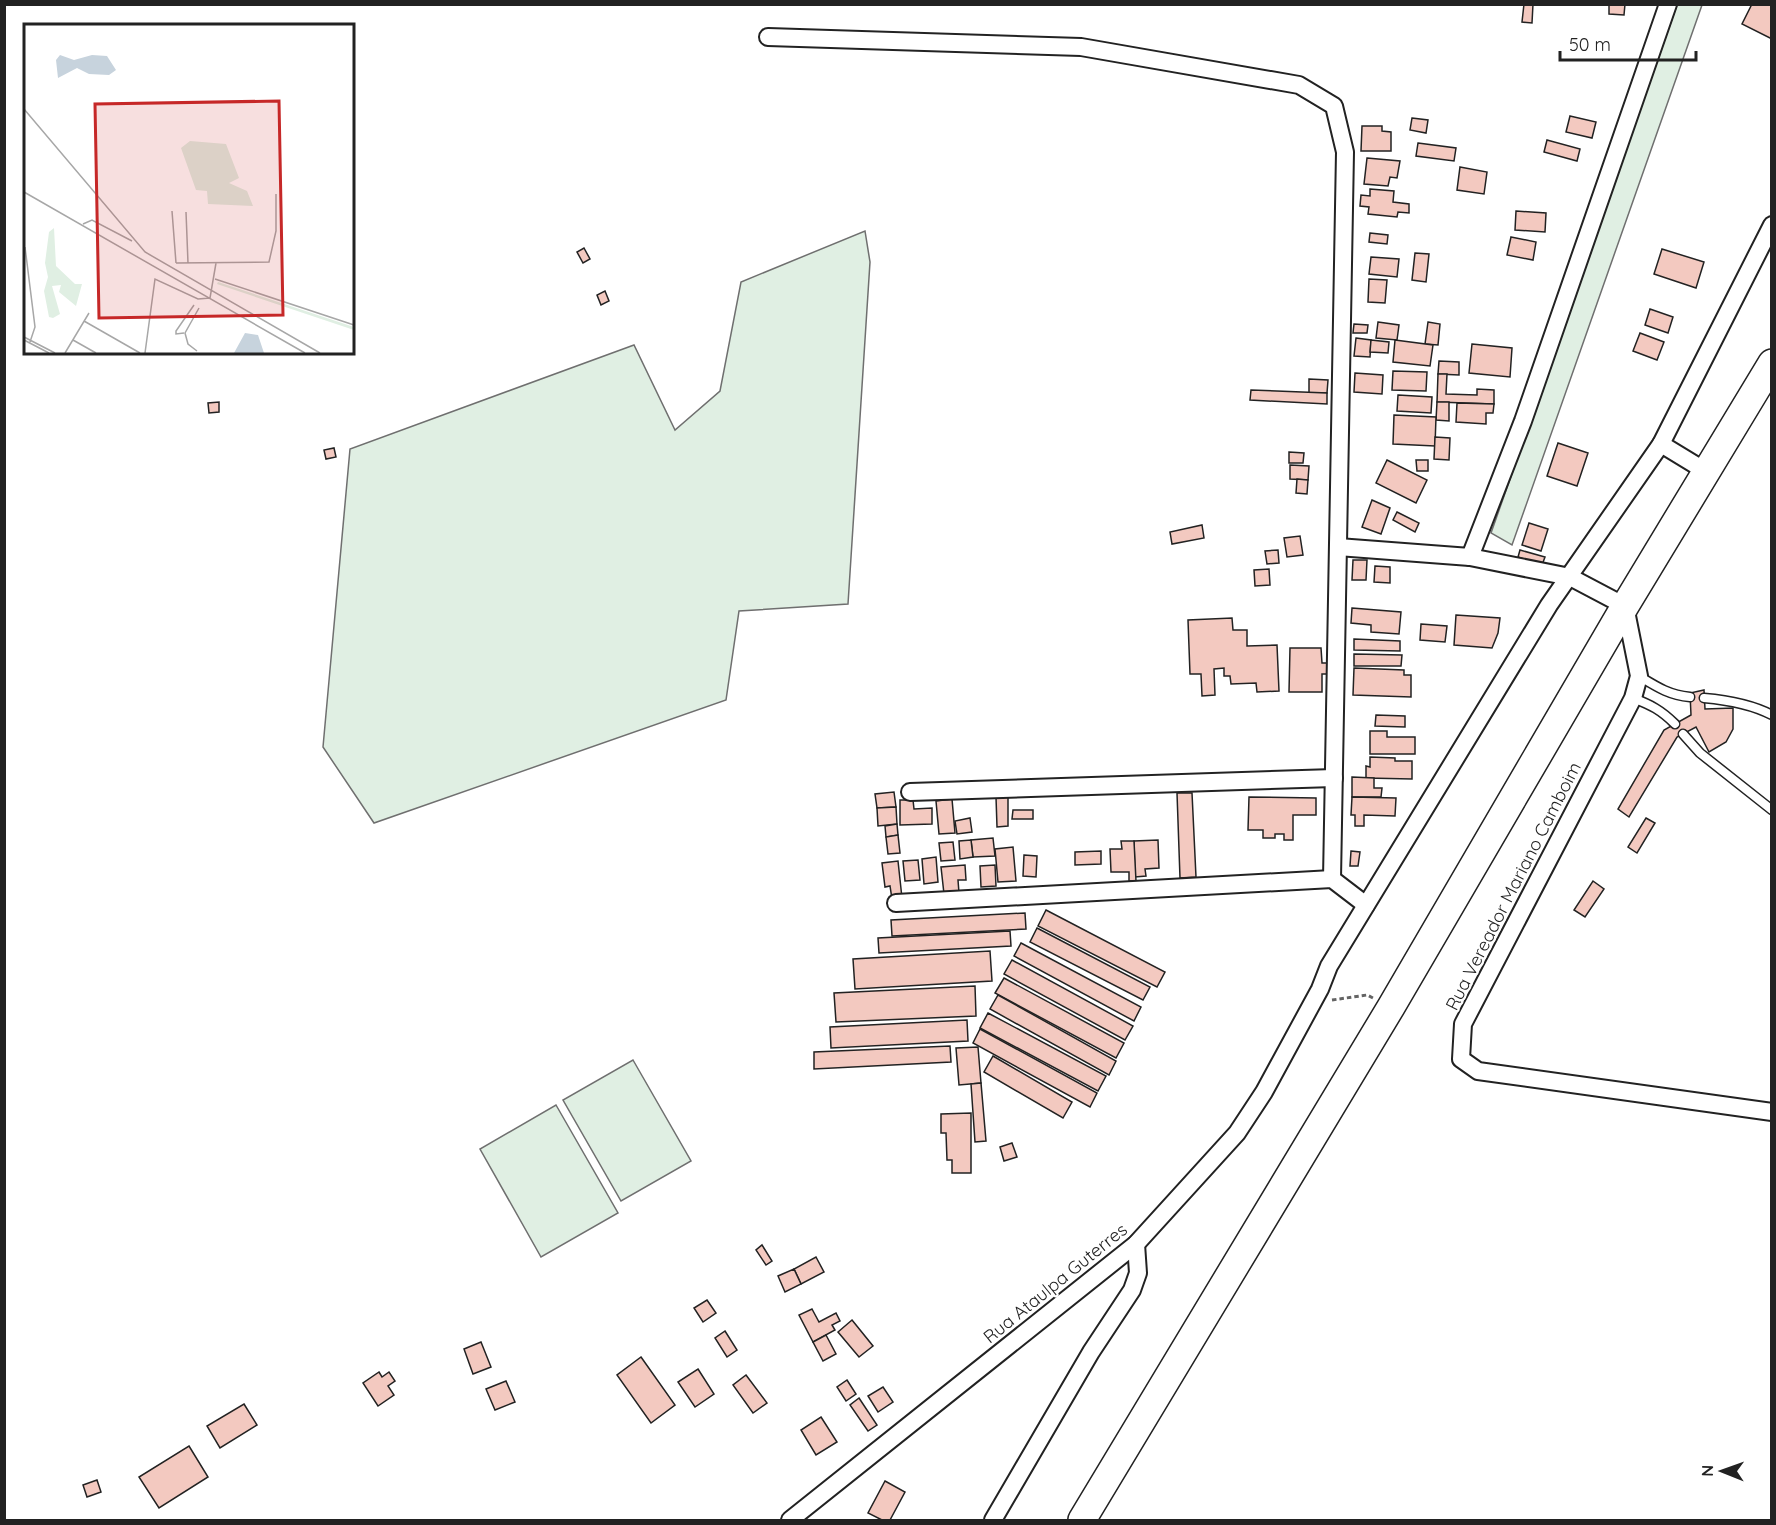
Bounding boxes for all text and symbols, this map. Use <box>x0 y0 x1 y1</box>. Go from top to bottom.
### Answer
inset map <box>24 24 354 354</box>
scale bar <box>1560 24 1696 62</box>
text: 50 m <box>1569 33 1611 56</box>
street label: Rua Vereador Mariano Camboim <box>1440 758 1586 1014</box>
street label: Rua Ataulpa Guterres <box>978 1218 1132 1348</box>
north arrow <box>1692 1441 1752 1501</box>
text: N <box>1697 1465 1717 1477</box>

